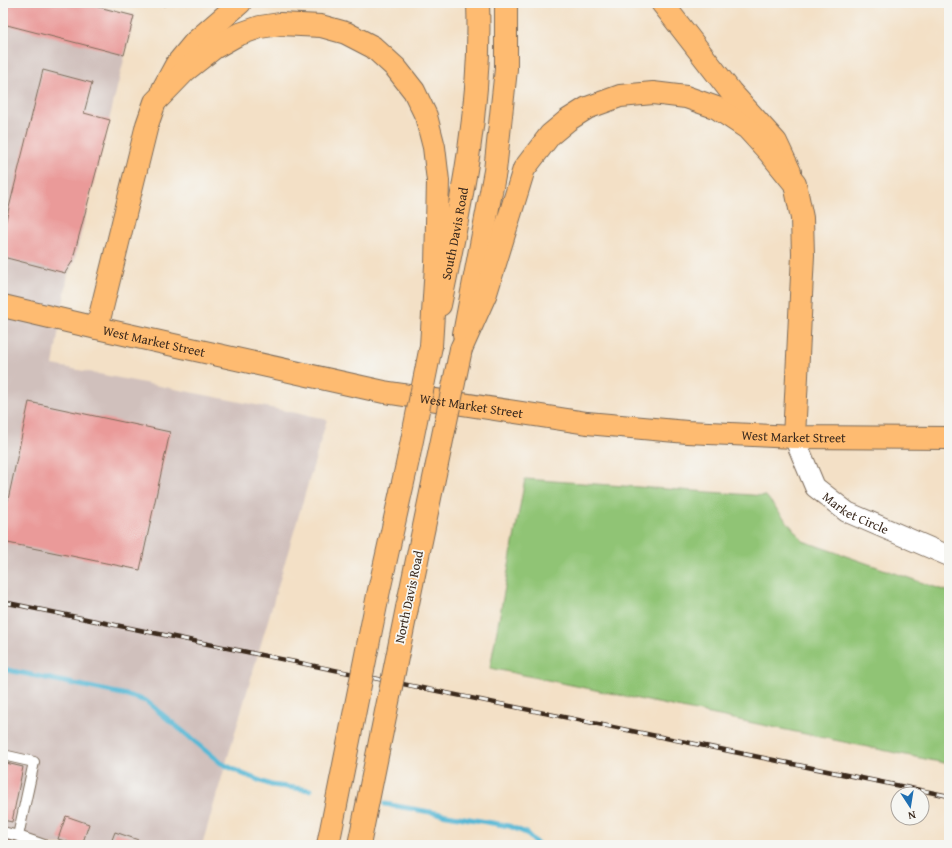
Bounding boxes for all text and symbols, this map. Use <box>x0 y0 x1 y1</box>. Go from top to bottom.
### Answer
street label: South Davis Road <box>436 186 473 282</box>
street label: West Market Street <box>101 320 207 361</box>
street label: West Market Street <box>418 388 525 423</box>
street label: West Market Street <box>741 425 846 447</box>
street label: Market Circle <box>819 487 892 538</box>
street label: North Davis Road <box>390 549 428 645</box>
north arrow <box>890 786 930 826</box>
text: N <box>906 807 917 825</box>

